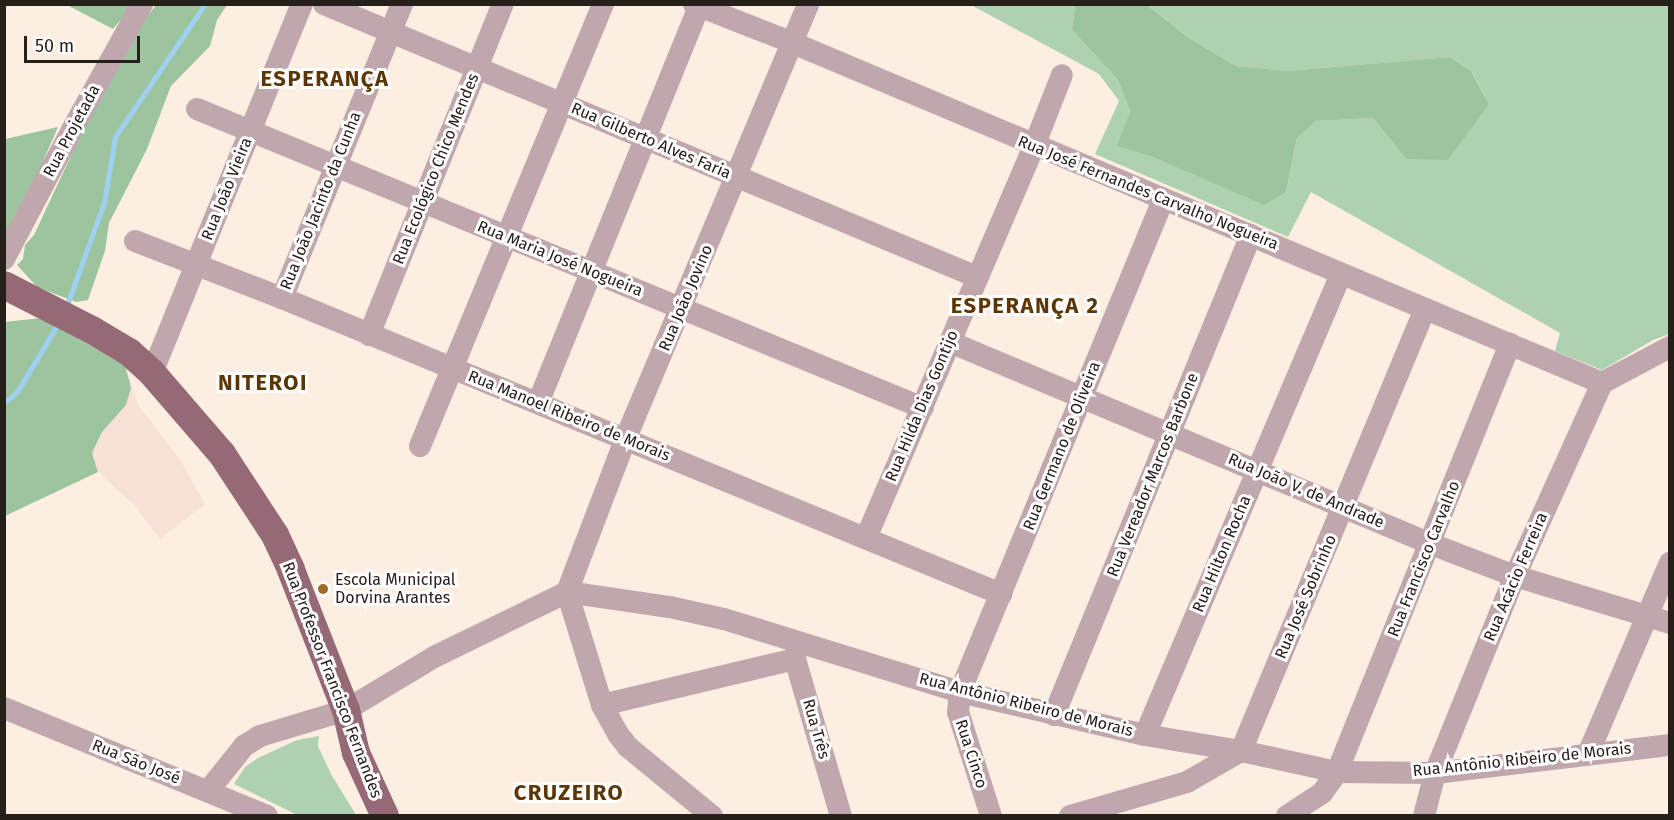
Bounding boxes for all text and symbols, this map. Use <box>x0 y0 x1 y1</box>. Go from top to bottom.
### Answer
scale bar <box>27 24 142 62</box>
text: 50 m <box>35 35 74 57</box>
district label: ESPERANÇA <box>261 66 389 92</box>
street label: Rua Ecológico Chico Mendes <box>389 71 483 267</box>
street label: Rua Projetada <box>40 82 104 180</box>
street label: Rua Gilberto Alves Faria <box>568 99 734 183</box>
street label: Rua João Jacinto da Cunha <box>276 109 366 293</box>
street label: Rua José Fernandes Carvalho Nogueira <box>1015 132 1281 254</box>
street label: Rua João Vieira <box>198 135 256 243</box>
street label: Rua Maria José Nogueira <box>475 217 645 301</box>
street label: Rua João Jovino <box>655 242 717 354</box>
district label: ESPERANÇA 2 <box>951 293 1099 319</box>
street label: Rua Hilda Dias Gontijo <box>881 327 963 485</box>
street label: Rua Germano de Oliveira <box>1019 359 1105 533</box>
street label: Rua Manoel Ribeiro de Morais <box>465 367 673 465</box>
district label: NITEROI <box>218 370 308 396</box>
street label: Rua Vereador Marcos Barbone <box>1103 370 1203 580</box>
street label: Rua João V. de Andrade <box>1225 449 1387 533</box>
street label: Rua Francisco Carvalho <box>1384 478 1464 640</box>
street label: Rua Hilton Rocha <box>1189 493 1255 615</box>
street label: Rua Acácio Ferreira <box>1480 510 1552 644</box>
street label: Rua José Sobrinho <box>1271 532 1341 662</box>
street label: Rua Professor Francisco Fernandes <box>278 559 386 801</box>
place label: Escola Municipal Dorvina Arantes <box>335 570 456 608</box>
marker: Escola Municipal Dorvina Arantes <box>316 582 330 596</box>
street label: Rua Antônio Ribeiro de Morais <box>917 669 1135 741</box>
street label: Rua Três <box>798 697 834 761</box>
street label: Rua Cinco <box>951 717 991 791</box>
street label: Rua São José <box>89 736 183 788</box>
street label: Rua Antônio Ribeiro de Morais <box>1412 739 1632 781</box>
district label: CRUZEIRO <box>514 780 624 806</box>

